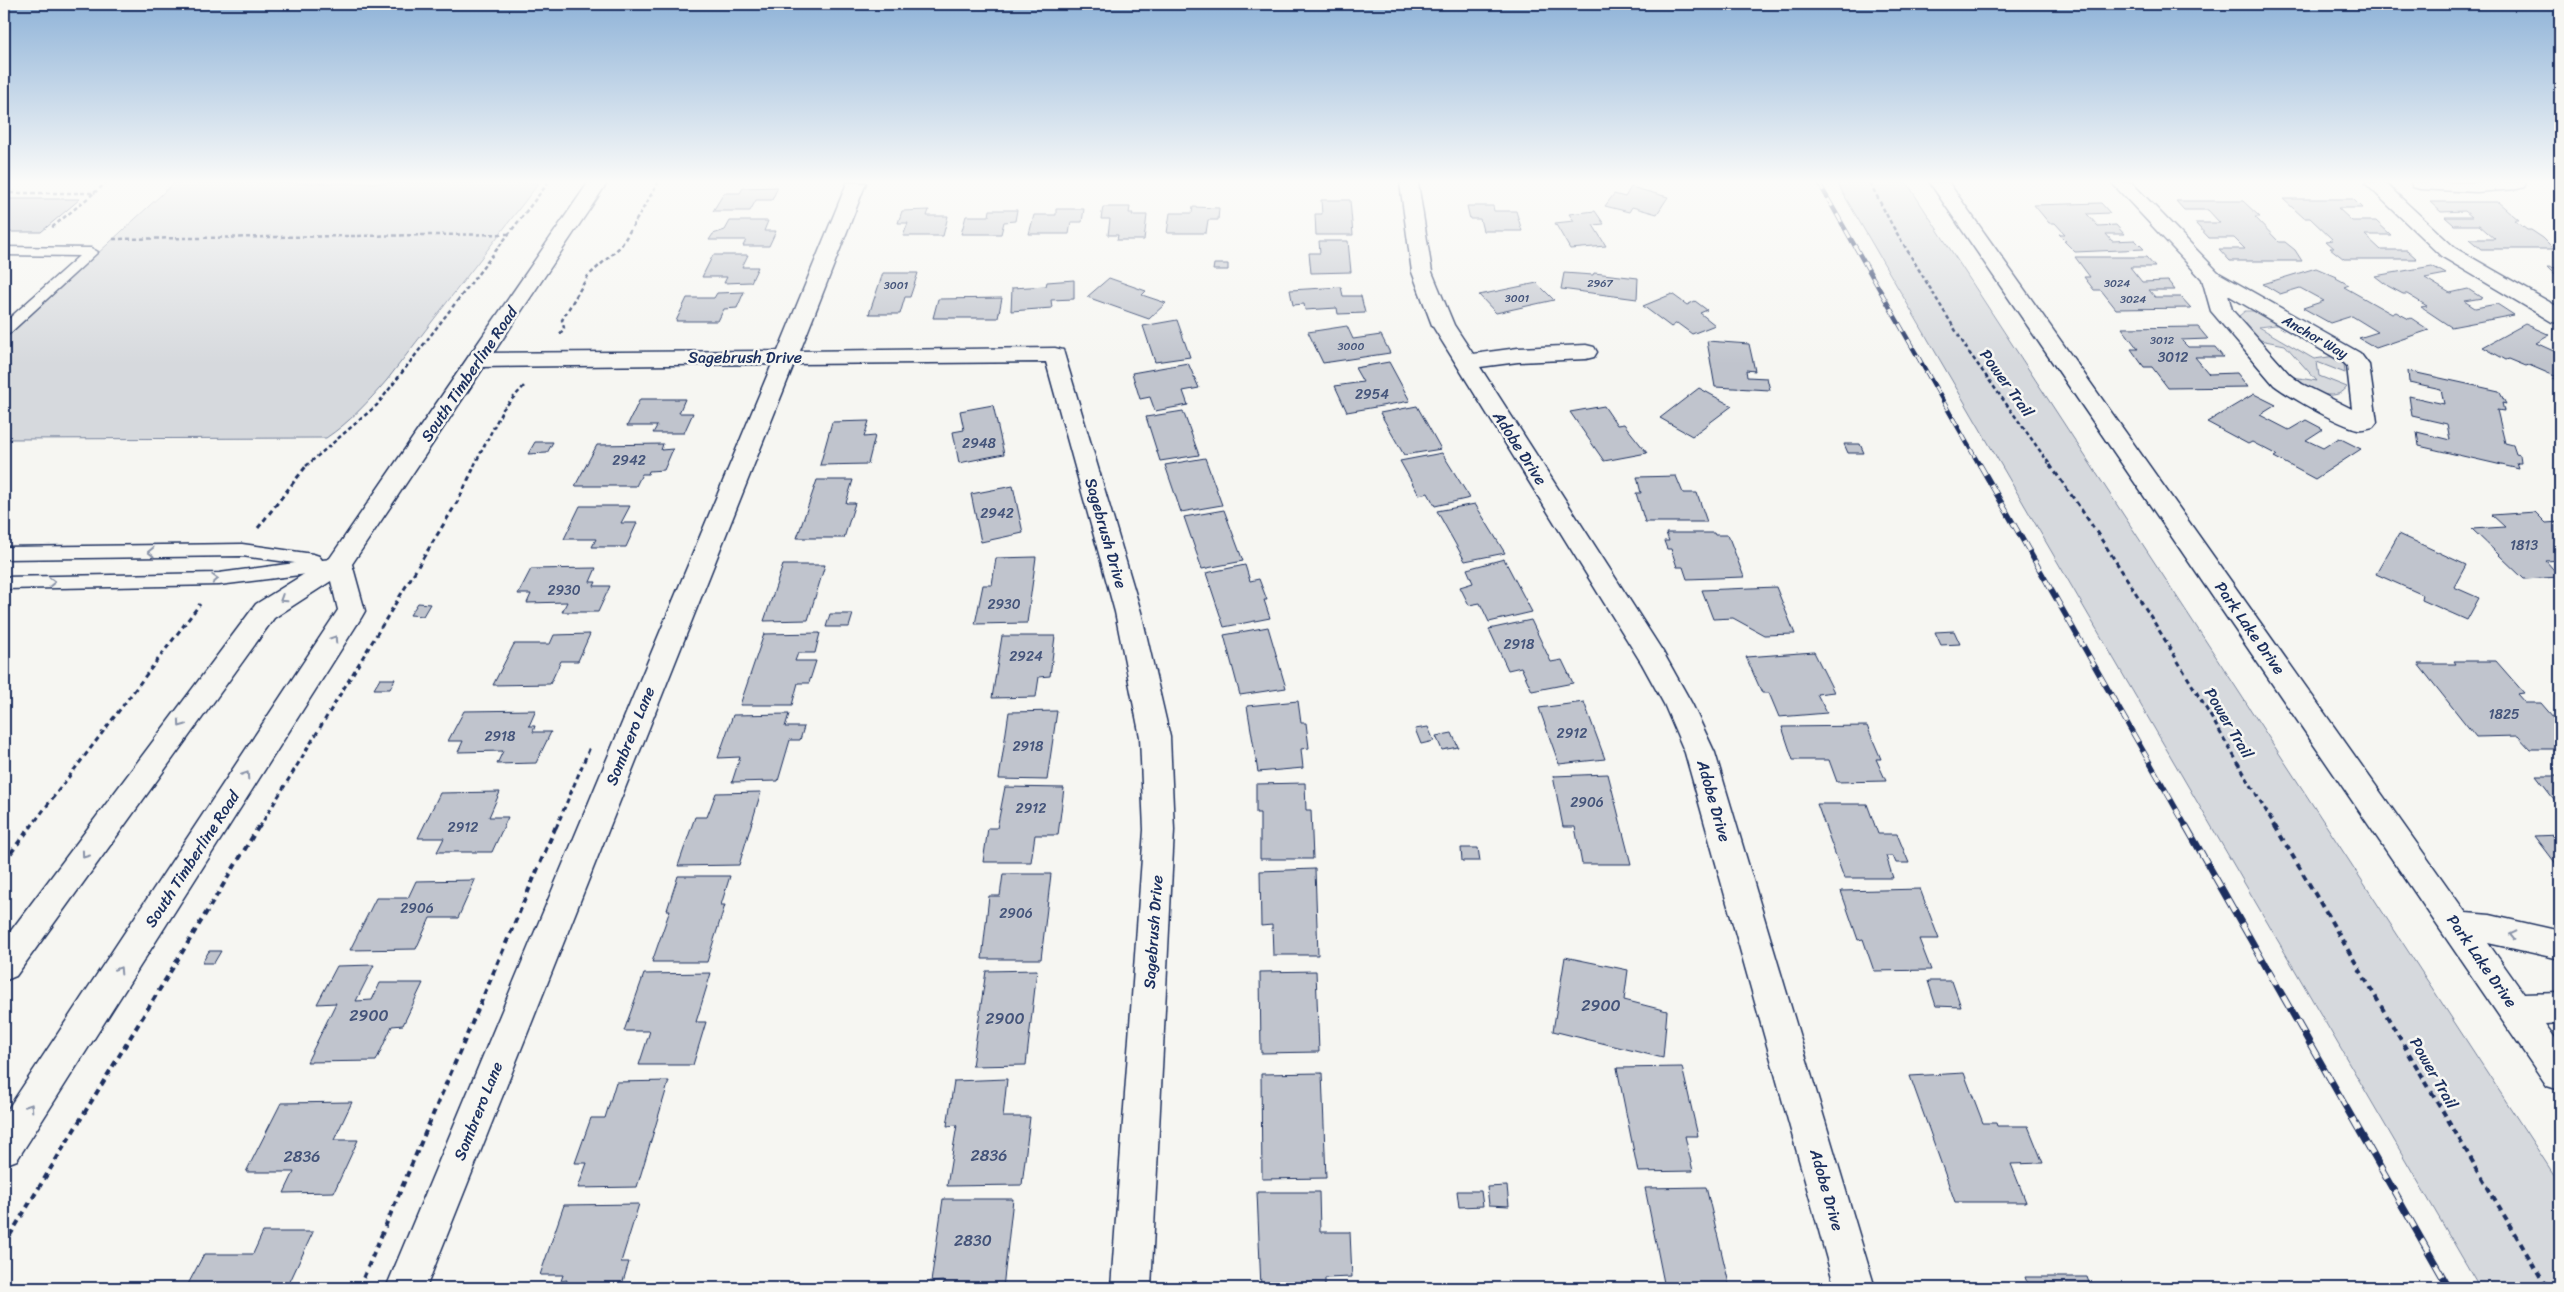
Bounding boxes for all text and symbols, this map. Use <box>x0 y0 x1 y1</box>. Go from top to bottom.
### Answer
house number: 2967 <box>1587 274 1614 293</box>
house number: 3024 <box>2104 274 2130 293</box>
house number: 3001 <box>884 276 909 295</box>
house number: 3001 <box>1505 289 1530 308</box>
house number: 3024 <box>2120 290 2146 309</box>
street label: South Timberline Road <box>413 299 526 448</box>
street label: Anchor Way <box>2276 308 2353 366</box>
house number: 3012 <box>2150 331 2175 350</box>
house number: 3000 <box>1338 337 1364 356</box>
street label: Sagebrush Drive <box>688 343 802 372</box>
street label: Power Trail <box>1972 343 2042 424</box>
house number: 3012 <box>2158 345 2188 370</box>
house number: 2954 <box>1355 382 1389 407</box>
street label: Adobe Drive <box>1484 404 1555 491</box>
house number: 2948 <box>962 431 996 456</box>
house number: 2942 <box>612 448 646 473</box>
street label: Sagebrush Drive <box>1076 474 1136 592</box>
house number: 2942 <box>980 501 1014 526</box>
house number: 1813 <box>2510 533 2538 558</box>
one-way arrow <box>147 546 155 557</box>
one-way arrow <box>211 574 219 585</box>
street label: Park Lake Drive <box>2207 575 2293 681</box>
one-way arrow <box>49 577 57 587</box>
house number: 2930 <box>547 578 581 603</box>
house number: 2930 <box>987 592 1021 617</box>
one-way arrow <box>279 593 288 603</box>
house number: 2918 <box>1503 632 1535 657</box>
one-way arrow <box>328 636 337 645</box>
house number: 2924 <box>1009 644 1043 669</box>
street label: Sombrero Lane <box>597 682 663 790</box>
street label: Power Trail <box>2196 682 2262 765</box>
house number: 1825 <box>2488 702 2520 727</box>
one-way arrow <box>178 718 187 728</box>
house number: 2912 <box>1557 721 1587 746</box>
house number: 2918 <box>484 724 516 749</box>
house number: 2918 <box>1012 734 1044 759</box>
street label: Adobe Drive <box>1688 756 1740 845</box>
one-way arrow <box>239 772 249 781</box>
street label: South Timberline Road <box>137 783 248 934</box>
house number: 2906 <box>1570 790 1604 815</box>
house number: 2912 <box>1016 796 1046 821</box>
house number: 2912 <box>448 815 478 840</box>
one-way arrow <box>82 849 91 859</box>
street label: Sagebrush Drive <box>1135 874 1171 990</box>
house number: 2906 <box>400 896 434 921</box>
house number: 2906 <box>999 901 1033 926</box>
street label: Park Lake Drive <box>2439 908 2525 1014</box>
one-way arrow <box>2508 930 2517 941</box>
one-way arrow <box>113 967 122 976</box>
house number: 2900 <box>1581 991 1621 1020</box>
house number: 2900 <box>349 1001 389 1030</box>
house number: 2900 <box>985 1004 1025 1033</box>
street label: Power Trail <box>2402 1032 2467 1115</box>
street label: Sombrero Lane <box>445 1057 511 1165</box>
one-way arrow <box>24 1103 34 1112</box>
house number: 2836 <box>971 1141 1007 1170</box>
house number: 2836 <box>284 1142 320 1171</box>
street label: Adobe Drive <box>1801 1145 1853 1234</box>
house number: 2830 <box>954 1226 992 1255</box>

